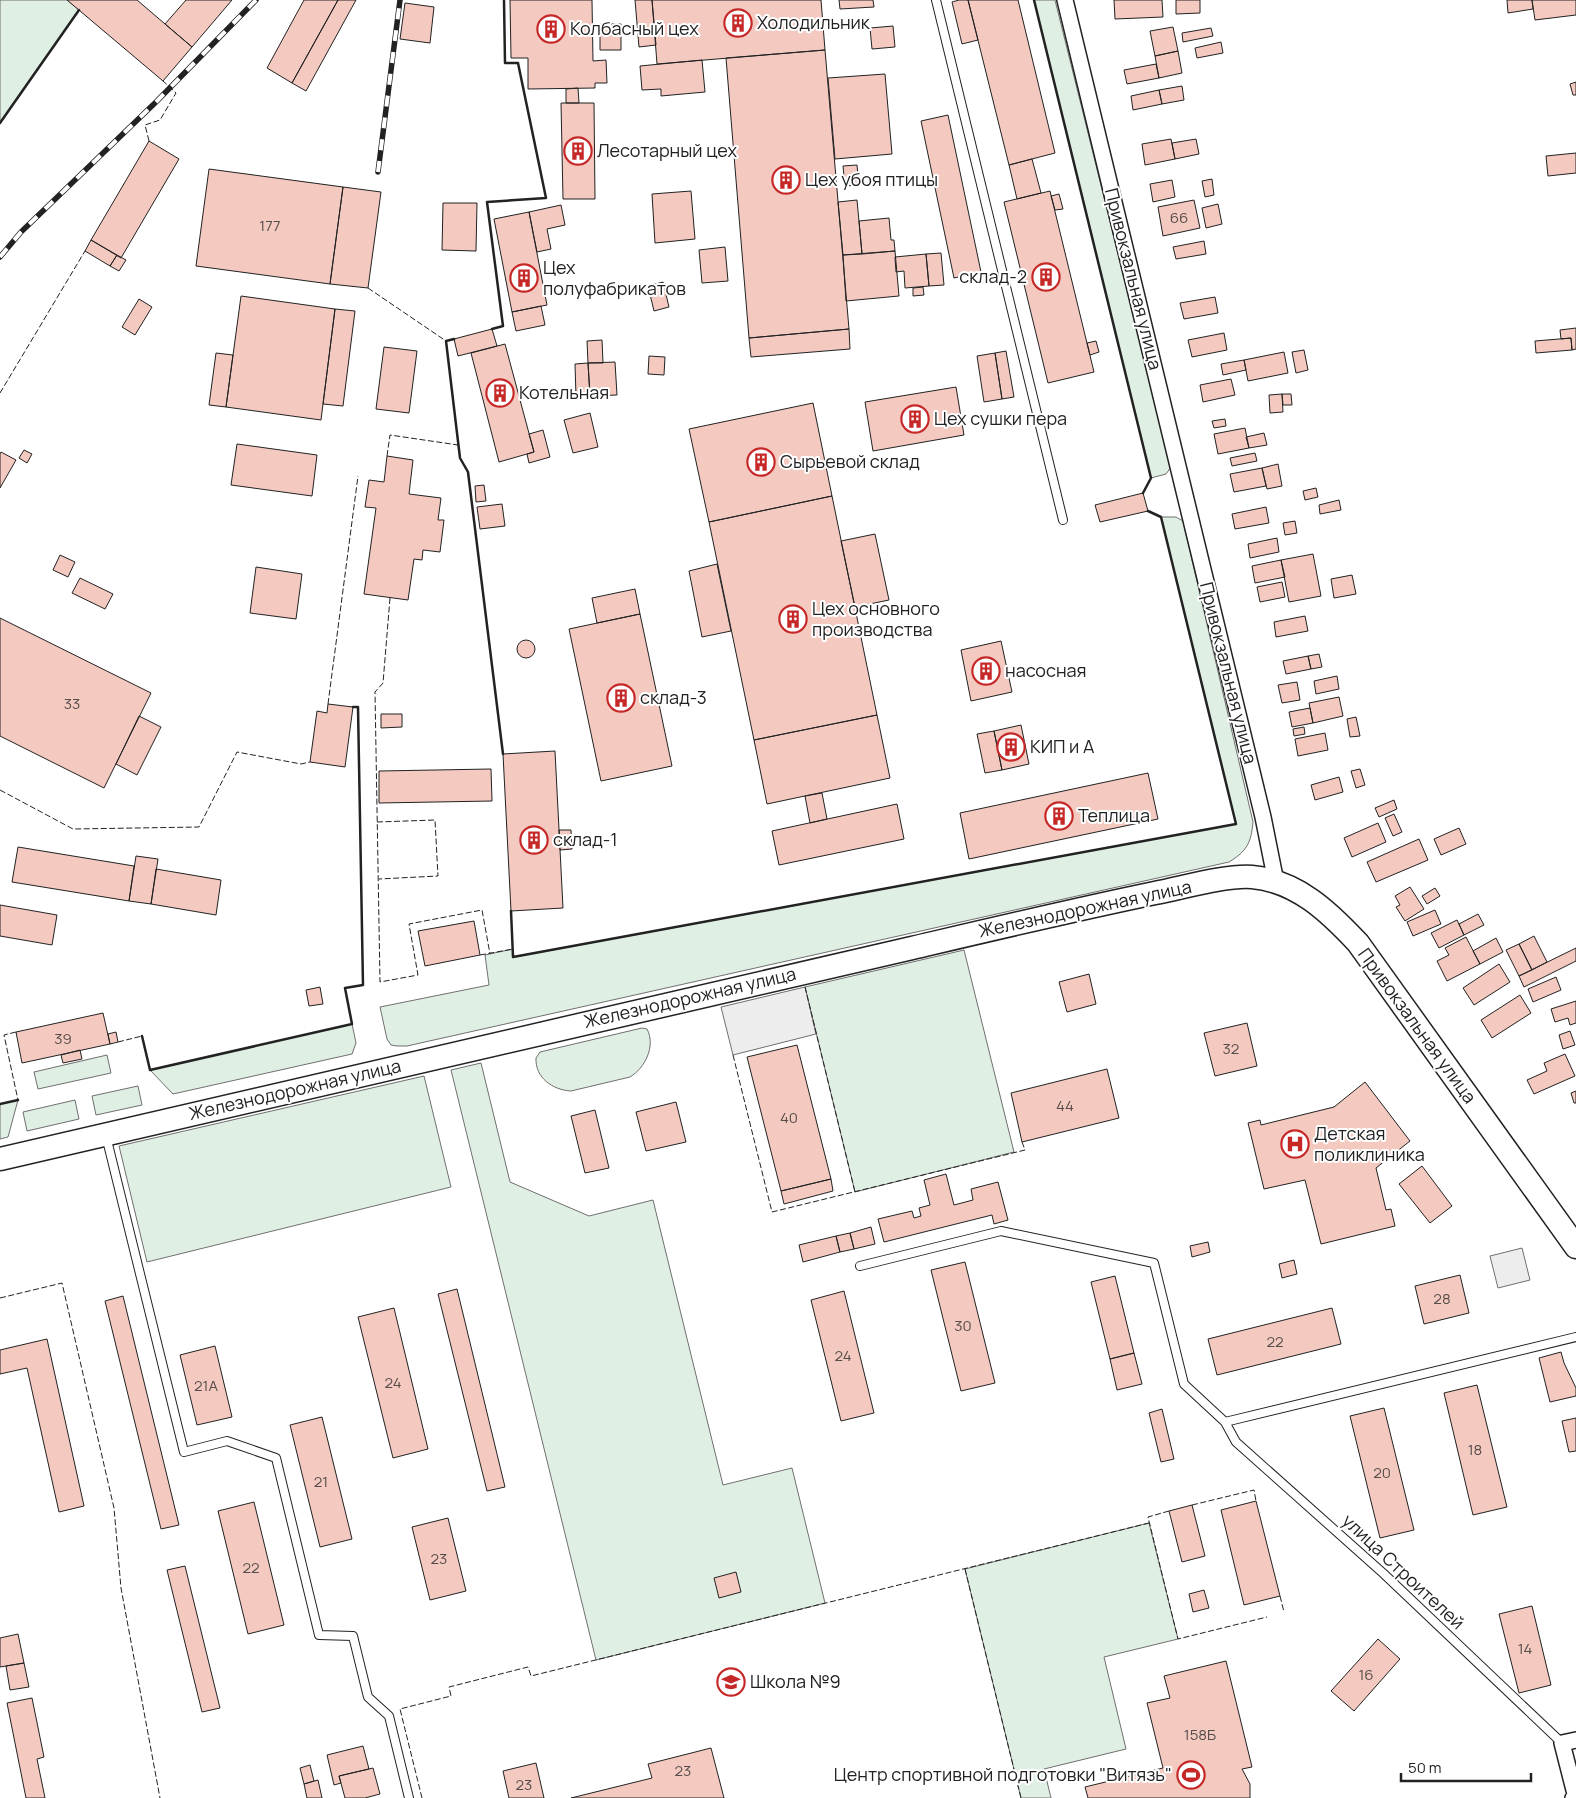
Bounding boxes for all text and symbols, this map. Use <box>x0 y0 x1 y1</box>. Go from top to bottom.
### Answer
building icon: Холодильник <box>723 8 753 38</box>
place label: Холодильник <box>757 10 871 34</box>
building icon: Колбасный цех <box>536 14 566 44</box>
place label: Колбасный цех <box>570 16 699 40</box>
building icon: Лесотарный цех <box>563 136 593 166</box>
place label: Лесотарный цех <box>597 138 737 162</box>
building icon: Цех убоя птицы <box>771 165 801 195</box>
place label: Цех убоя птицы <box>805 167 938 191</box>
street label: Привокзальная улица <box>1100 185 1168 372</box>
house number: 66 <box>1170 207 1188 228</box>
house number: 177 <box>259 215 281 236</box>
place label: Цех полуфабрикатов <box>543 255 686 300</box>
building icon: склад-2 <box>1031 262 1061 292</box>
building icon: Цех полуфабрикатов <box>509 263 539 293</box>
place label: склад-2 <box>959 264 1027 288</box>
building icon: Котельная <box>485 378 515 408</box>
place label: Котельная <box>519 380 609 404</box>
building icon: Цех сушки пера <box>900 404 930 434</box>
place label: Цех сушки пера <box>934 406 1067 430</box>
building icon: Сырьевой склад <box>746 447 776 477</box>
place label: Сырьевой склад <box>780 449 920 473</box>
street label: Привокзальная улица <box>1195 579 1263 766</box>
place label: Цех основного производства <box>812 596 940 641</box>
building icon: Цех основного производства <box>778 604 808 634</box>
building icon: насосная <box>971 656 1001 686</box>
place label: насосная <box>1005 658 1087 682</box>
building icon: склад-3 <box>606 683 636 713</box>
place label: склад-3 <box>640 685 707 709</box>
house number: 33 <box>64 693 80 714</box>
building icon: КИП и А <box>996 732 1026 762</box>
place label: КИП и А <box>1030 734 1095 758</box>
building icon: Теплица <box>1044 801 1074 831</box>
place label: Теплица <box>1078 803 1150 827</box>
building icon: склад-1 <box>519 825 549 855</box>
place label: склад-1 <box>553 827 617 851</box>
street label: Железнодорожная улица <box>976 874 1193 942</box>
street label: Привокзальная улица <box>1353 943 1482 1108</box>
street label: Железнодорожная улица <box>581 961 798 1033</box>
house number: 39 <box>54 1028 72 1049</box>
house number: 32 <box>1223 1038 1239 1059</box>
street label: Железнодорожная улица <box>186 1053 403 1125</box>
house number: 44 <box>1056 1095 1074 1116</box>
house number: 40 <box>780 1107 798 1128</box>
place label: Детская поликлиника <box>1314 1121 1425 1166</box>
hospital icon: Детская поликлиника <box>1280 1129 1310 1159</box>
house number: 28 <box>1433 1288 1451 1309</box>
house number: 30 <box>954 1315 972 1336</box>
house number: 22 <box>1266 1331 1284 1352</box>
house number: 24 <box>834 1345 852 1366</box>
house number: 24 <box>384 1372 402 1393</box>
house number: 21А <box>194 1375 218 1396</box>
house number: 18 <box>1468 1439 1482 1460</box>
house number: 20 <box>1373 1462 1391 1483</box>
house number: 21 <box>314 1471 328 1492</box>
street label: улица Строителей <box>1337 1508 1470 1634</box>
house number: 23 <box>431 1548 447 1569</box>
house number: 22 <box>242 1557 260 1578</box>
house number: 14 <box>1518 1638 1532 1659</box>
house number: 16 <box>1358 1664 1374 1685</box>
school or university icon: Школа №9 <box>716 1667 746 1697</box>
place label: Школа №9 <box>750 1669 841 1693</box>
house number: 158Б <box>1184 1724 1216 1745</box>
scale bar <box>1401 1750 1531 1782</box>
text: 50 m <box>1408 1757 1442 1778</box>
house number: 23 <box>675 1760 691 1781</box>
sports icon: Центр спортивной подготовки "Витязь" <box>1176 1760 1206 1790</box>
place label: Центр спортивной подготовки "Витязь" <box>834 1762 1172 1786</box>
house number: 23 <box>516 1774 532 1795</box>

